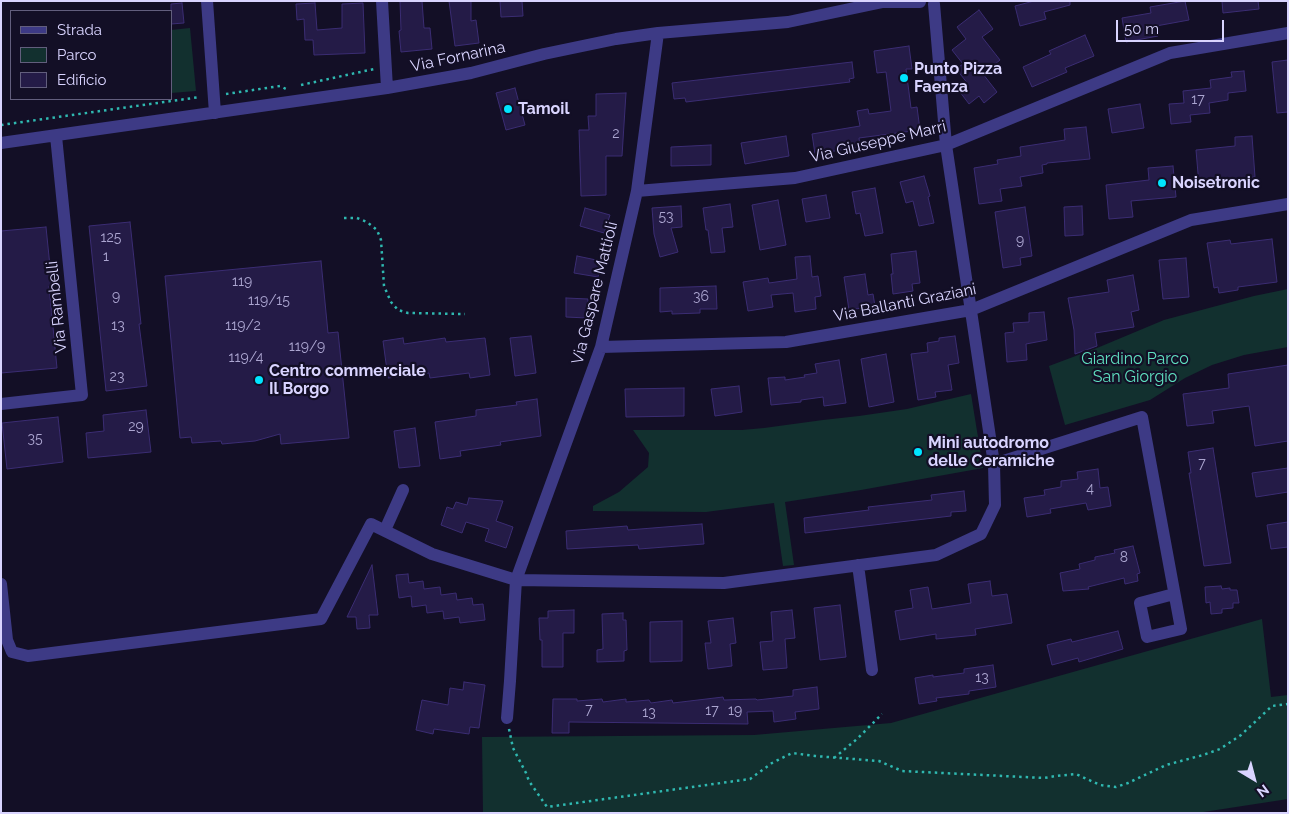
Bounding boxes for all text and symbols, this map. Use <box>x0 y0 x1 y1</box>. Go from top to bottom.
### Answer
legend <box>10 10 172 100</box>
scale bar <box>1119 10 1226 42</box>
text: 50 m <box>1124 20 1159 38</box>
text: Strada <box>57 21 102 39</box>
street label: Via Fornarina <box>409 38 507 76</box>
text: Parco <box>57 46 97 64</box>
place label: Punto Pizza Faenza <box>914 59 1002 97</box>
text: Edificio <box>57 71 107 89</box>
marker: Punto Pizza Faenza <box>898 72 910 84</box>
house number: 17 <box>1191 92 1205 108</box>
place label: Tamoil <box>518 99 569 119</box>
marker: Tamoil <box>502 103 514 115</box>
street label: Via Giuseppe Marri <box>808 117 948 167</box>
house number: 2 <box>612 126 620 142</box>
place label: Noisetronic <box>1172 173 1260 193</box>
marker: Noisetronic <box>1156 177 1168 189</box>
house number: 53 <box>658 209 674 225</box>
street label: Via Gaspare Mattioli <box>568 220 622 366</box>
house number: 125 <box>101 230 121 246</box>
house number: 9 <box>1016 233 1024 249</box>
house number: 1 <box>103 249 109 265</box>
street label: Via Rambelli <box>43 260 71 354</box>
house number: 119 <box>232 274 252 290</box>
street label: Via Ballanti Graziani <box>832 280 978 326</box>
house number: 9 <box>112 289 120 305</box>
house number: 36 <box>693 289 709 305</box>
house number: 119/15 <box>248 293 290 309</box>
house number: 13 <box>111 318 125 334</box>
house number: 119/2 <box>225 318 261 334</box>
house number: 119/9 <box>289 339 325 355</box>
park label: Giardino Parco San Giorgio <box>1081 349 1189 387</box>
house number: 119/4 <box>228 350 264 366</box>
place label: Centro commerciale Il Borgo <box>269 361 426 399</box>
house number: 23 <box>110 369 124 385</box>
marker: Centro commerciale Il Borgo <box>253 374 265 386</box>
house number: 29 <box>128 419 144 435</box>
house number: 35 <box>27 431 43 447</box>
place label: Mini autodromo delle Ceramiche <box>928 433 1055 471</box>
marker: Mini autodromo delle Ceramiche <box>912 446 924 458</box>
house number: 7 <box>1198 456 1206 472</box>
house number: 4 <box>1086 481 1094 497</box>
house number: 8 <box>1120 550 1128 566</box>
house number: 13 <box>975 670 989 686</box>
house number: 7 <box>585 702 593 718</box>
house number: 17 <box>705 703 719 719</box>
house number: 19 <box>728 703 742 719</box>
house number: 13 <box>642 705 656 721</box>
north arrow <box>1229 754 1279 804</box>
text: N <box>1254 781 1272 801</box>

